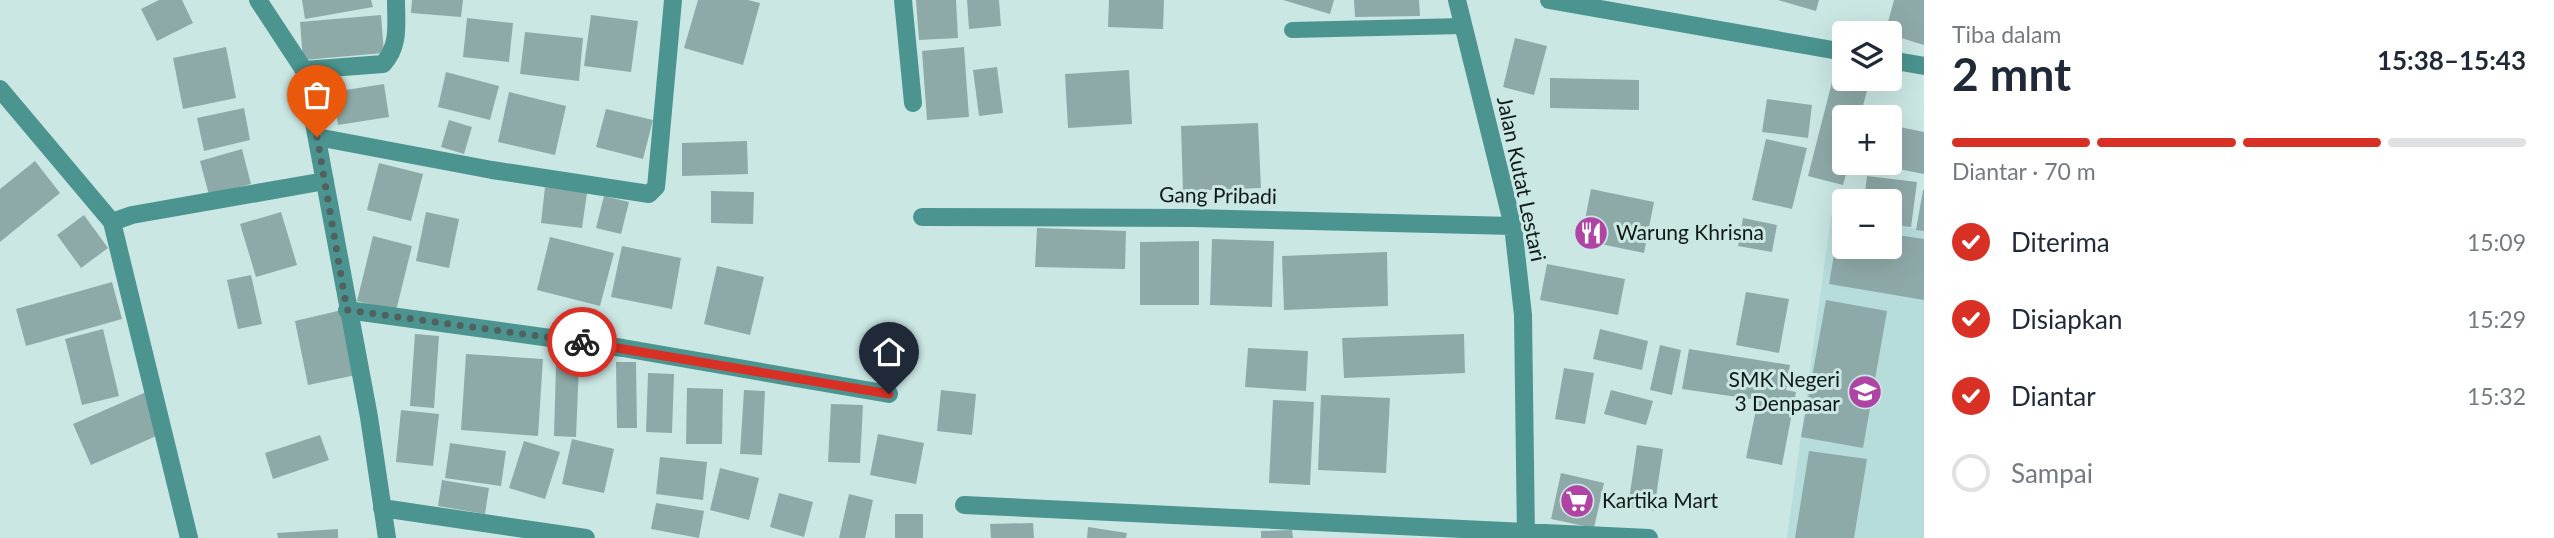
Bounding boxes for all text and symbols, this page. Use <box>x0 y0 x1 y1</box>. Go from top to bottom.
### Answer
text: Tiba dalam <box>1952 20 2061 48</box>
map controls <box>1832 21 1902 259</box>
button: layers <box>1832 21 1902 91</box>
text: 15:38–15:43 <box>2377 44 2526 76</box>
text: 2 mnt <box>1952 46 2071 101</box>
pin <box>287 65 347 137</box>
icon: bag <box>298 76 336 114</box>
street label: Jalan Kutat Lestari <box>1493 94 1552 263</box>
button: + <box>1832 105 1902 175</box>
text: Diantar · 70 m <box>1952 157 2096 185</box>
street label: Gang Pribadi <box>1159 181 1277 208</box>
button: − <box>1832 189 1902 259</box>
restaurant icon: Warung Khrisna <box>1572 214 1610 252</box>
place label: Warung Khrisna <box>1616 219 1764 244</box>
icon: check <box>1952 223 1990 261</box>
text: Diterima <box>2011 226 2110 258</box>
text: 15:09 <box>2467 228 2526 256</box>
icon: check <box>1952 300 1990 338</box>
text: Disiapkan <box>2011 303 2122 335</box>
text: 15:29 <box>2467 305 2526 333</box>
courier <box>547 307 617 377</box>
pin <box>859 322 919 394</box>
icon: bike <box>563 323 601 361</box>
icon: home <box>870 333 908 371</box>
place label: SMK Negeri 3 Denpasar <box>1729 366 1840 415</box>
school or university icon: SMK Negeri 3 Denpasar <box>1846 373 1884 411</box>
icon: check <box>1952 377 1990 415</box>
text: Diantar <box>2011 380 2096 412</box>
text: 15:32 <box>2467 382 2526 410</box>
text: Sampai <box>2011 457 2093 489</box>
supermarket icon: Kartika Mart <box>1558 482 1596 520</box>
place label: Kartika Mart <box>1602 487 1719 512</box>

